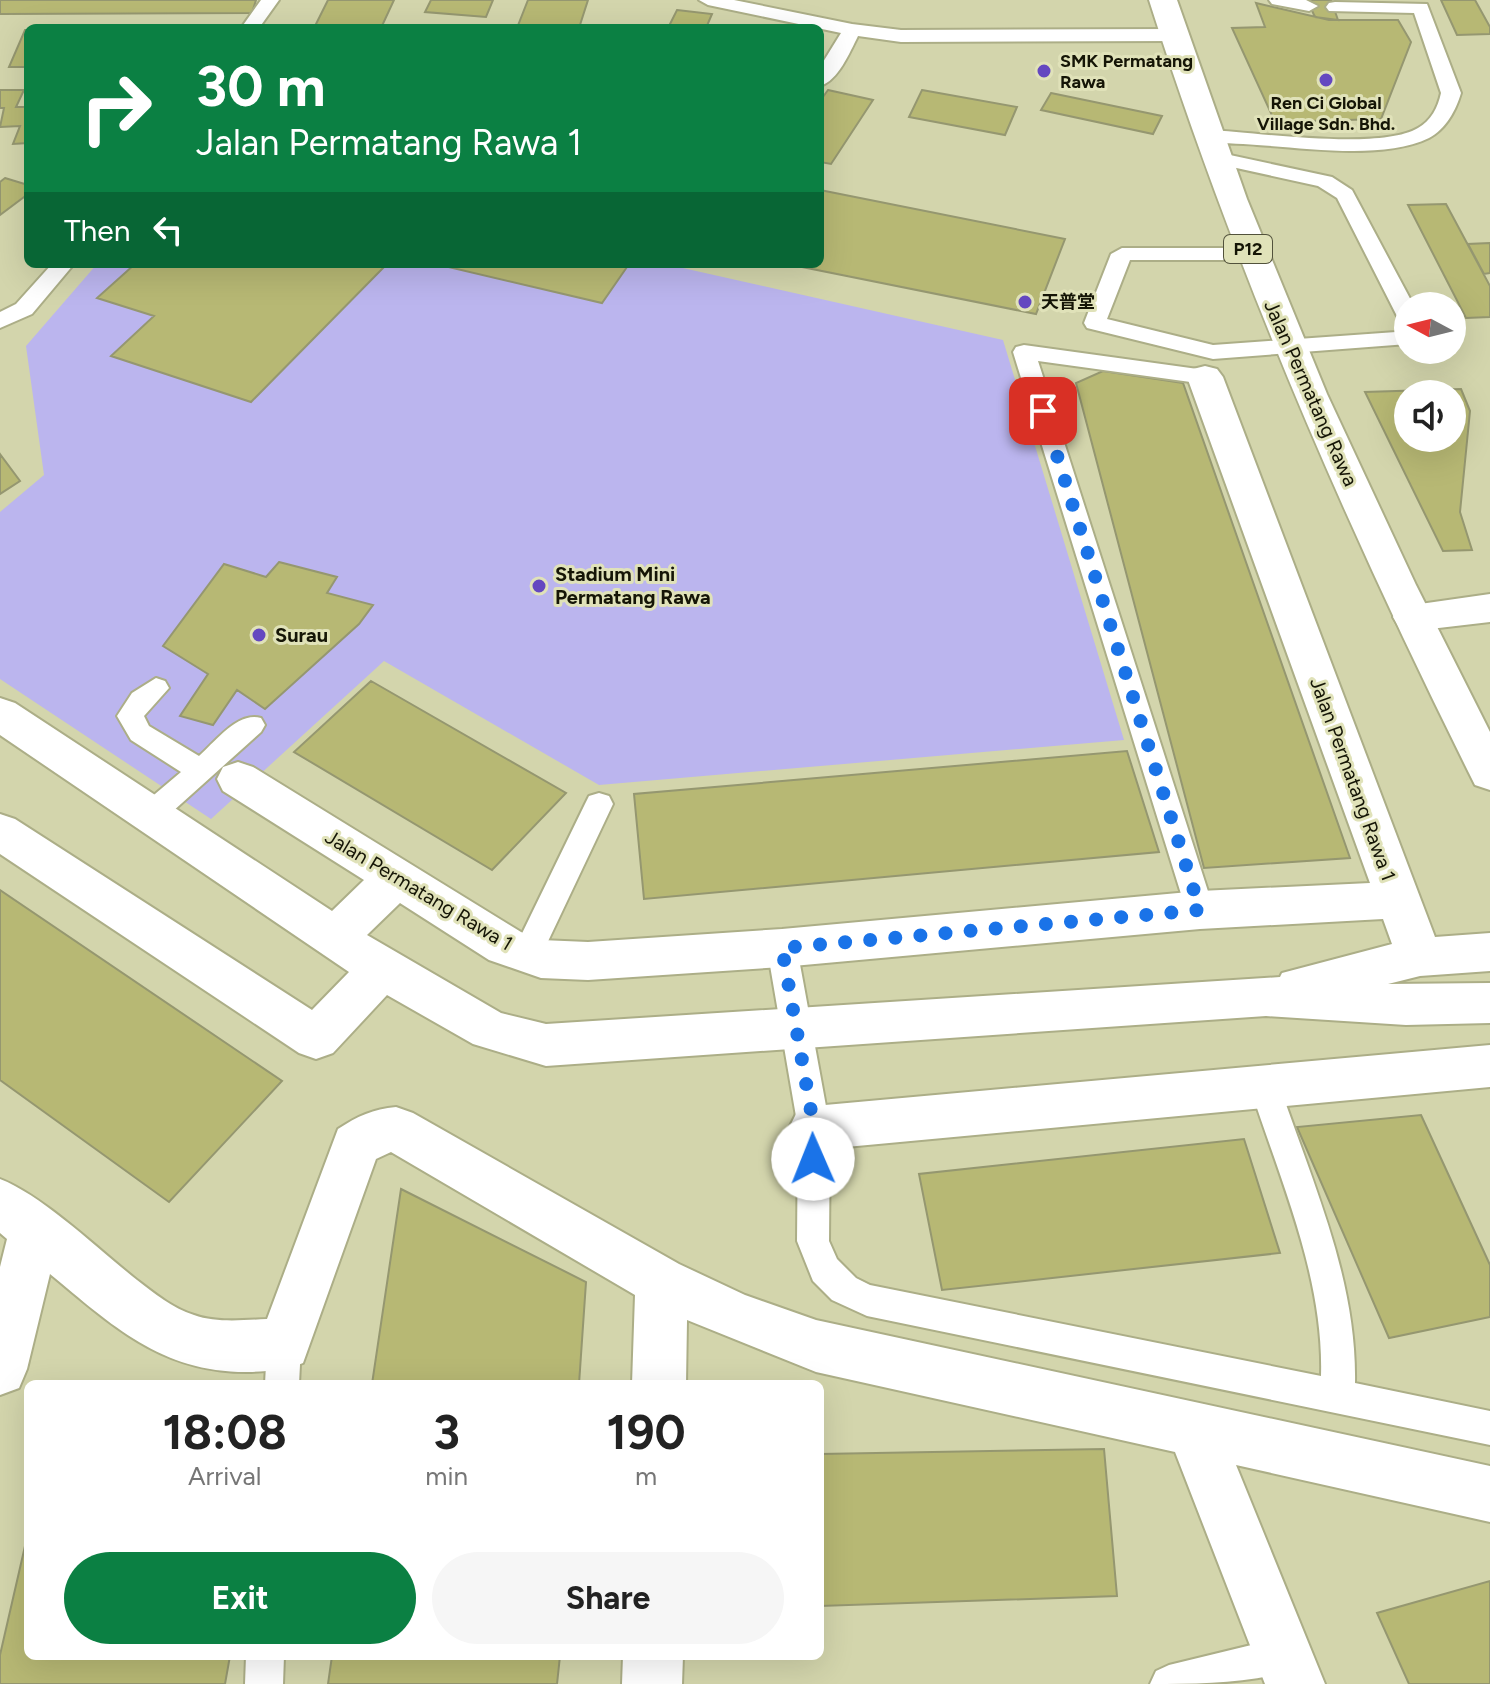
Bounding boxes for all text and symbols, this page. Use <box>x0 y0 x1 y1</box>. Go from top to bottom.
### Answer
place label: SMK Permatang Rawa <box>1060 50 1193 93</box>
text: 30 m <box>196 53 326 120</box>
icon: right <box>64 56 168 160</box>
marker: SMK Permatang Rawa <box>1035 62 1053 80</box>
marker: Ren Ci Global Village Sdn. Bhd. <box>1317 71 1335 89</box>
place label: Ren Ci Global Village Sdn. Bhd. <box>1257 92 1395 135</box>
text: Jalan Permatang Rawa 1 <box>196 121 582 164</box>
icon: left <box>146 208 190 252</box>
text: Then <box>64 212 130 249</box>
road number: P12 <box>1224 235 1272 263</box>
place label: 天普堂 <box>1041 291 1095 313</box>
north arrow <box>1394 292 1466 364</box>
map controls <box>1394 292 1466 452</box>
marker: 天普堂 <box>1016 293 1034 311</box>
street label: Jalan Permatang Rawa <box>1259 296 1363 490</box>
pin <box>1009 377 1077 445</box>
button: sound <box>1394 380 1466 452</box>
icon: arrive <box>1021 389 1065 433</box>
place label: Stadium Mini Permatang Rawa <box>555 562 711 609</box>
marker: Stadium Mini Permatang Rawa <box>530 577 548 595</box>
place label: Surau <box>275 623 328 647</box>
marker: Surau <box>250 626 268 644</box>
street label: Jalan Permatang Rawa 1 <box>1305 674 1401 884</box>
street label: Jalan Permatang Rawa 1 <box>321 824 517 956</box>
position arrow <box>771 1117 855 1201</box>
text: 18:08 <box>162 1403 287 1461</box>
text: 3 <box>433 1403 460 1461</box>
text: 190 <box>606 1403 686 1461</box>
text: Arrival <box>188 1460 261 1492</box>
text: min <box>425 1460 468 1492</box>
text: m <box>635 1460 657 1492</box>
button: Exit <box>64 1552 416 1644</box>
button: Share <box>432 1552 784 1644</box>

